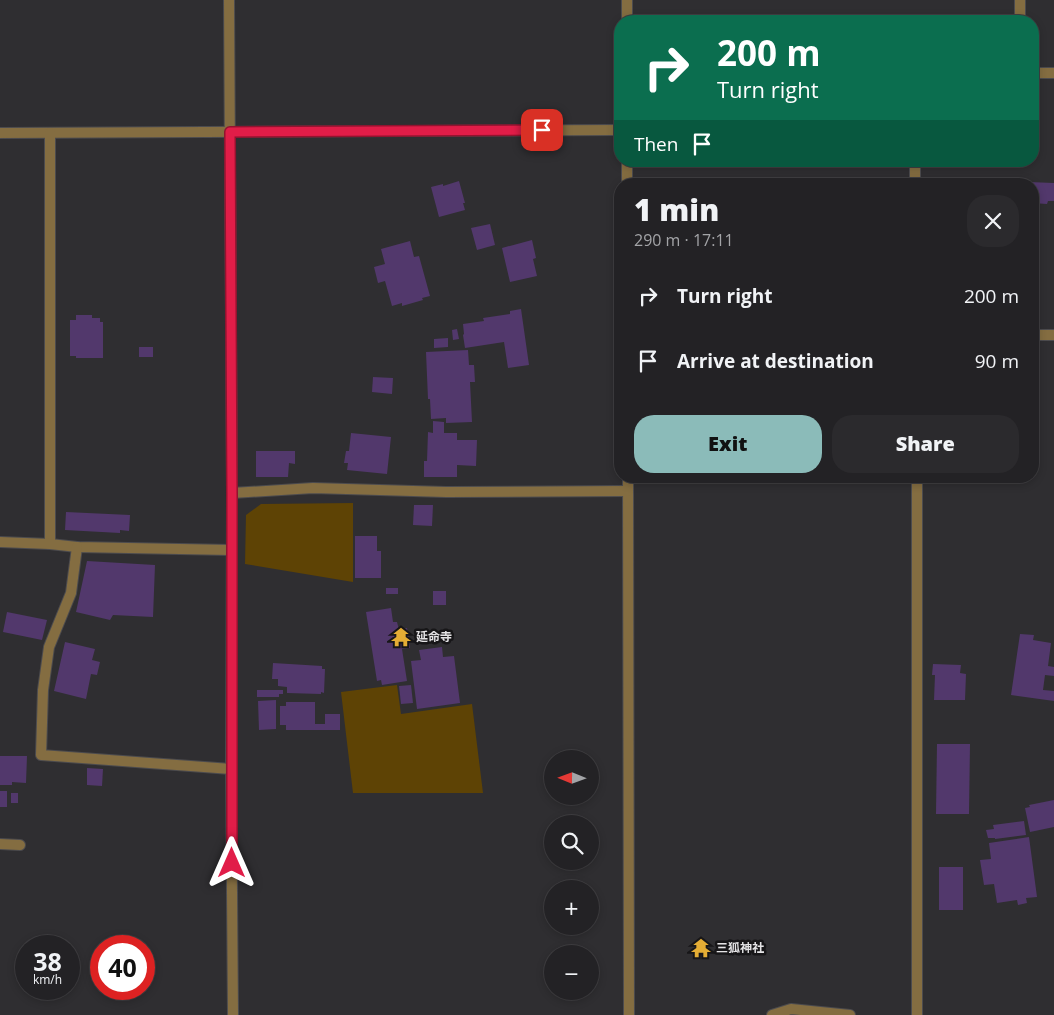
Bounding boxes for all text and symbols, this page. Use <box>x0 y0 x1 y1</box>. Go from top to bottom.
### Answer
text: 200 m <box>717 29 821 76</box>
icon: right <box>634 35 699 100</box>
text: Turn right <box>717 74 819 104</box>
pin <box>521 109 563 151</box>
icon: arrive <box>528 116 556 144</box>
icon: arrive <box>688 130 716 158</box>
text: Then <box>634 131 678 157</box>
text: 1 min <box>634 189 719 230</box>
button: close <box>967 195 1019 247</box>
text: 290 m · 17:11 <box>634 229 734 251</box>
icon: right <box>634 282 662 310</box>
text: Turn right <box>677 283 772 309</box>
text: 200 m <box>964 283 1019 309</box>
icon: arrive <box>634 347 662 375</box>
text: Arrive at destination <box>677 348 874 374</box>
text: 90 m <box>975 348 1019 374</box>
button: Exit <box>634 415 822 473</box>
button: Share <box>832 415 1019 473</box>
temple icon: 延命寺 <box>390 626 412 648</box>
place label: 延命寺 <box>416 628 452 645</box>
north arrow <box>544 750 599 805</box>
map controls <box>544 750 599 1000</box>
button: search <box>544 815 599 870</box>
position arrow <box>205 836 257 888</box>
button: + <box>544 880 599 935</box>
speed limit sign: 40 <box>90 935 155 1000</box>
temple icon: 三狐神社 <box>690 937 712 959</box>
place label: 三狐神社 <box>716 939 764 956</box>
text: 38 <box>33 944 62 978</box>
button: − <box>544 945 599 1000</box>
text: km/h <box>33 971 62 988</box>

